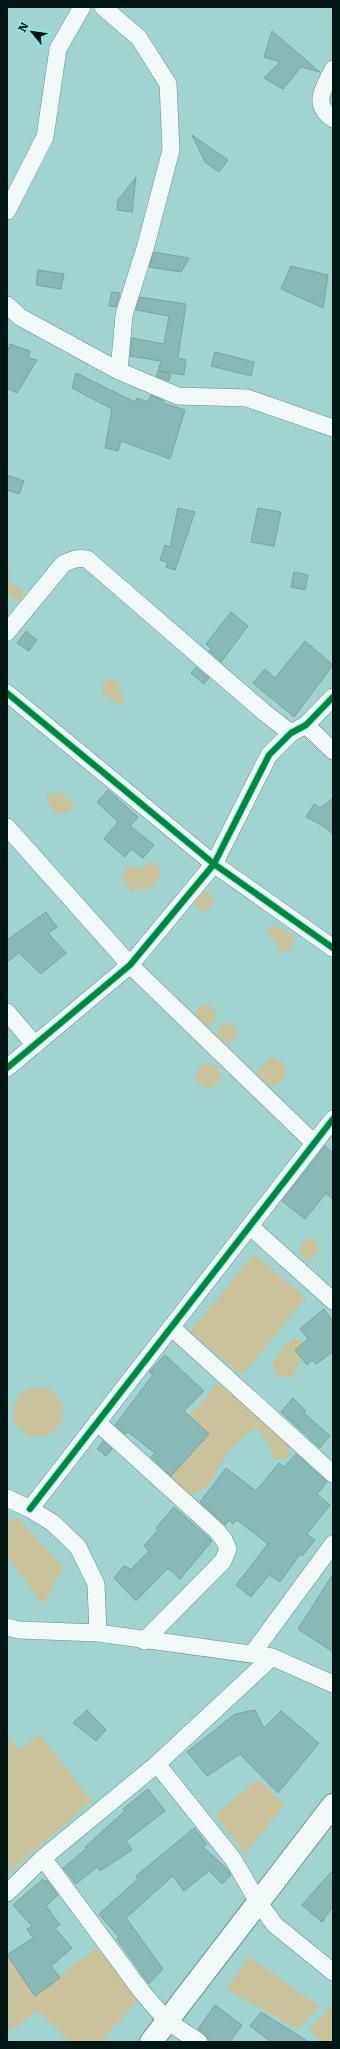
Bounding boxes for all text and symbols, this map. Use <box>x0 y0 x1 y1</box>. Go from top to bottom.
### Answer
north arrow <box>12 12 52 52</box>
text: N <box>13 19 32 35</box>

